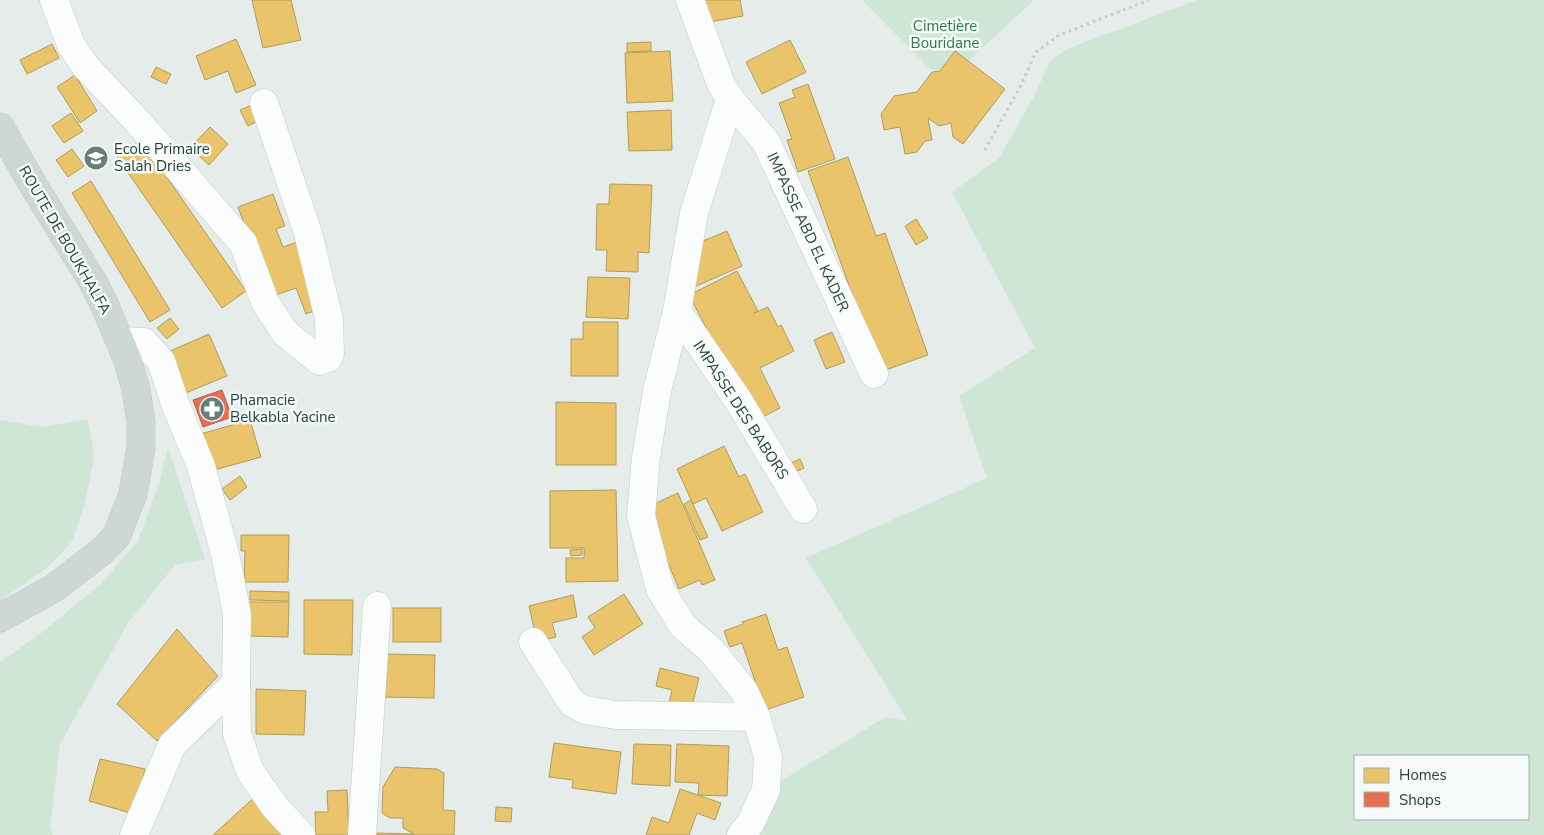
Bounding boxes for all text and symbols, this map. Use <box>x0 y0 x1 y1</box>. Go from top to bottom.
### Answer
park label: Cimetière Bouridane <box>911 16 979 53</box>
place label: Ecole Primaire Salah Dries <box>114 139 210 176</box>
school or university icon: Ecole Primaire Salah Dries <box>83 145 109 171</box>
street label: IMPASSE ABD EL KADER <box>762 149 854 315</box>
street label: ROUTE DE BOUKHALFA <box>14 162 116 318</box>
street label: IMPASSE DES BABORS <box>689 337 793 483</box>
place label: Phamacie Belkabla Yacine <box>230 390 336 427</box>
pharmacy icon: Phamacie Belkabla Yacine <box>199 396 225 422</box>
legend <box>1354 755 1529 820</box>
text: Homes <box>1399 765 1447 785</box>
text: Shops <box>1399 790 1441 810</box>

